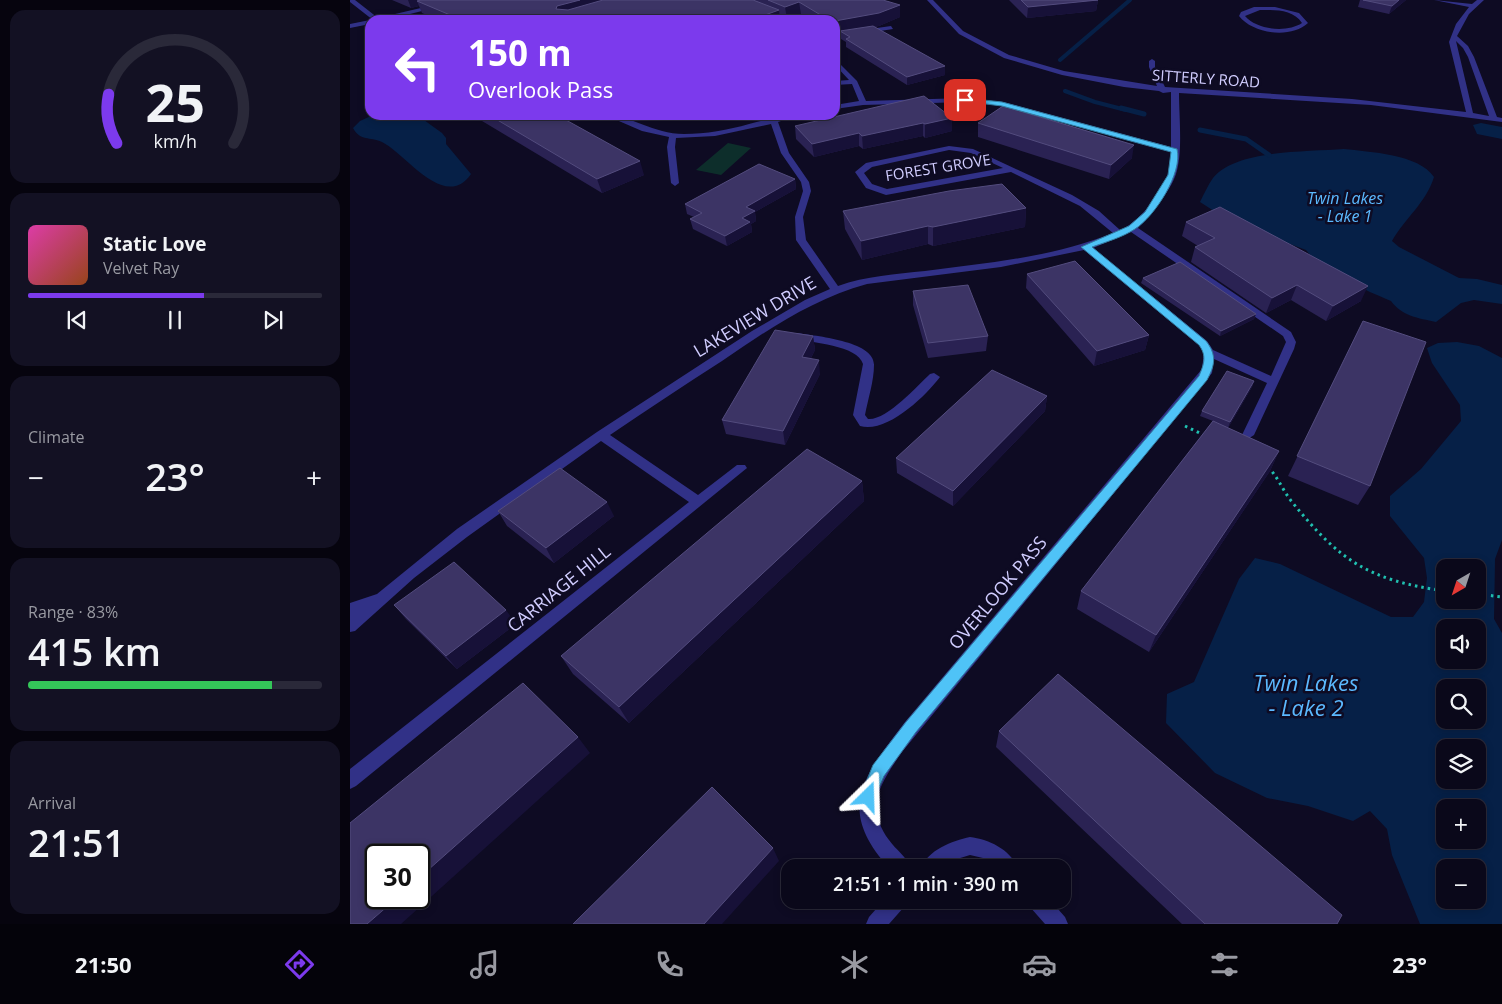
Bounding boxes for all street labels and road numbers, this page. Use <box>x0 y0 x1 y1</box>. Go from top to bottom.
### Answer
street label: SITTERLY ROAD <box>1152 64 1261 92</box>
street label: FOREST GROVE <box>884 149 992 185</box>
street label: LAKEVIEW DRIVE <box>689 270 820 362</box>
street label: OVERLOOK PASS <box>943 531 1052 654</box>
street label: CARRIAGE HILL <box>502 539 615 637</box>

